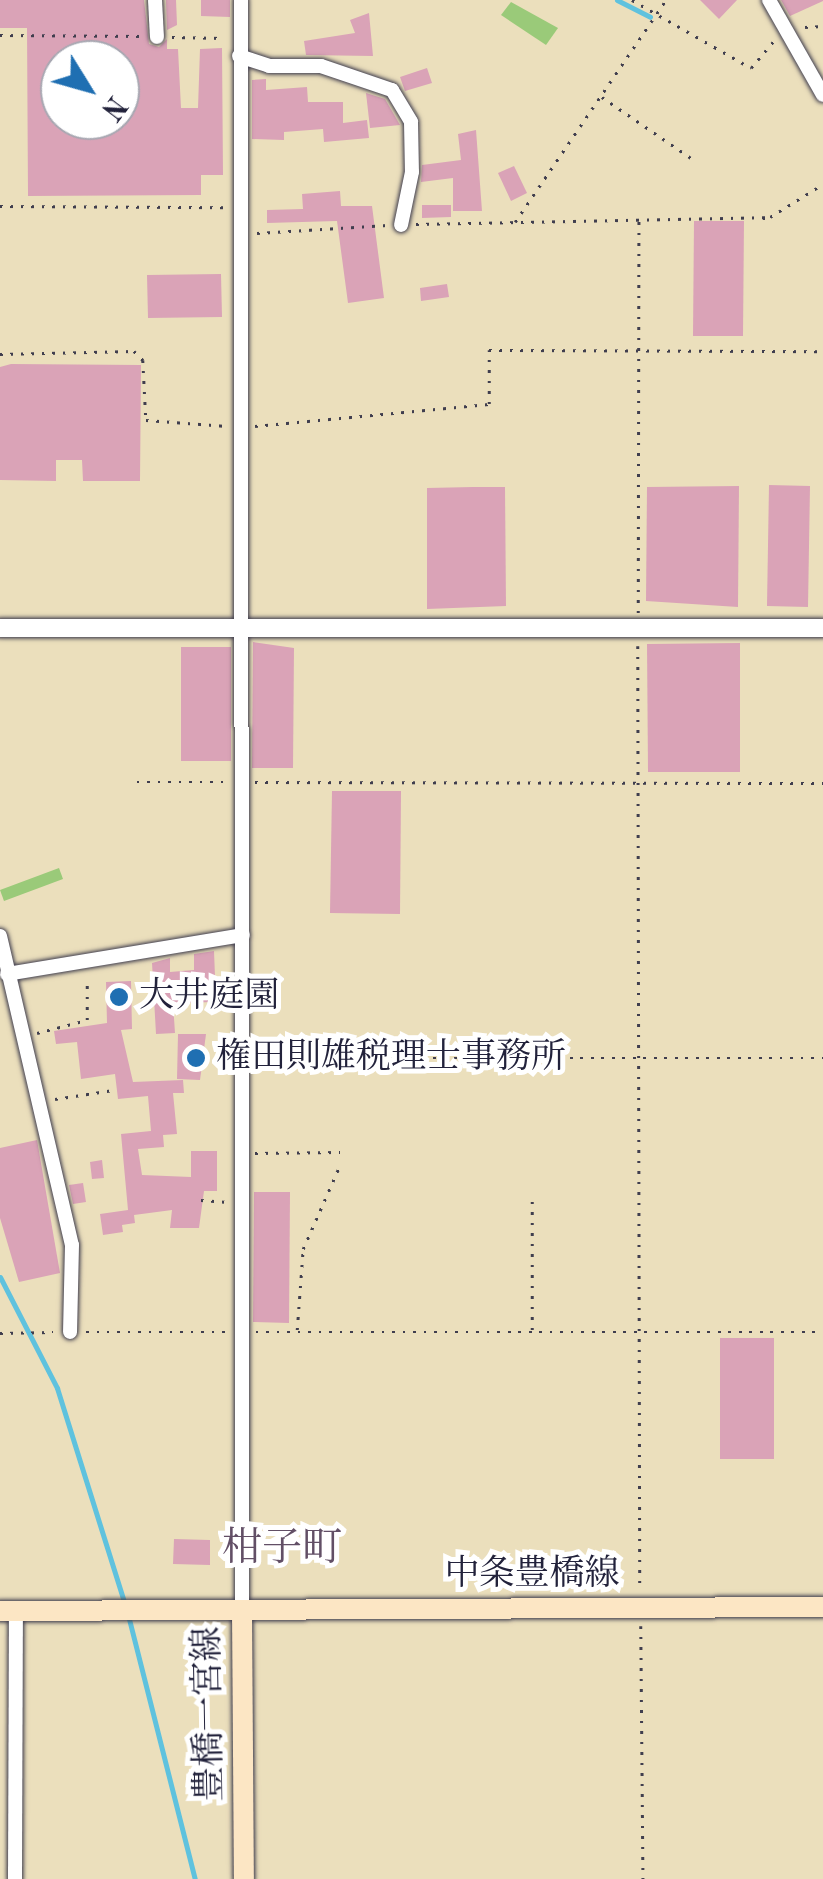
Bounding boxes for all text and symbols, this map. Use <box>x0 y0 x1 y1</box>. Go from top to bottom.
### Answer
north arrow <box>40 40 140 140</box>
text: N <box>95 90 130 124</box>
place label: 大井庭園 <box>139 976 279 1018</box>
marker: 大井庭園 <box>108 986 130 1008</box>
place label: 権田則雄税理士事務所 <box>216 1037 566 1079</box>
marker: 権田則雄税理士事務所 <box>185 1047 207 1069</box>
district label: 柑子町 <box>222 1526 342 1574</box>
street label: 中条豊橋線 <box>445 1554 619 1596</box>
street label: 豊橋一宮線 <box>187 1626 233 1802</box>

